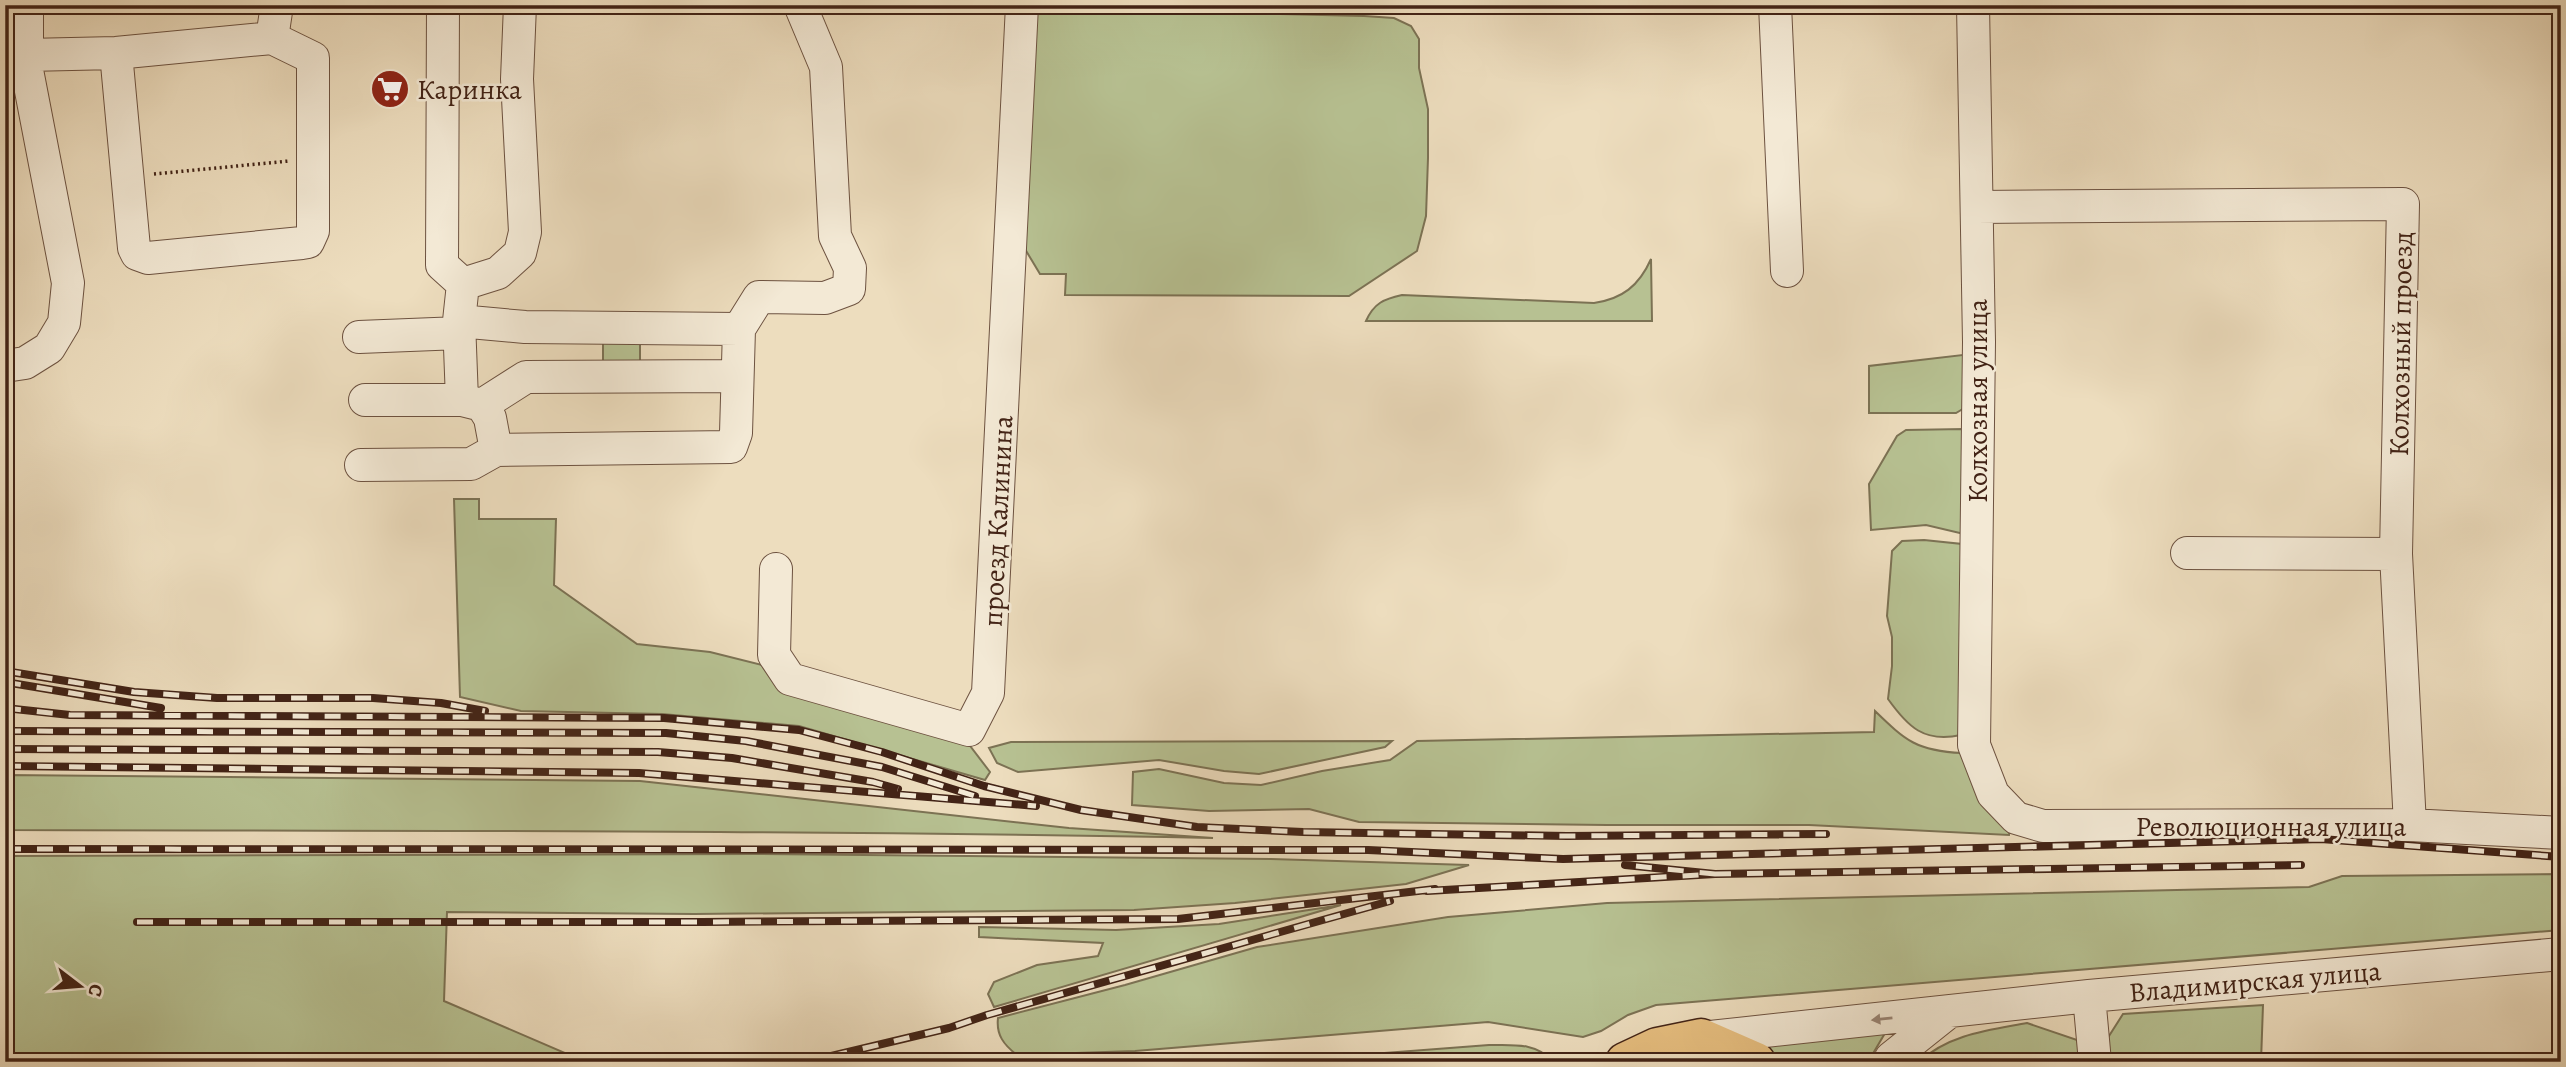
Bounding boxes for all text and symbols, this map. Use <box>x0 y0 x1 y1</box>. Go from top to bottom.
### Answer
supermarket icon: Каринка <box>369 68 411 110</box>
place label: Каринка <box>417 71 522 109</box>
street label: Колхозный проезд <box>2380 231 2422 457</box>
street label: Колхозная улица <box>1959 299 1997 503</box>
street label: проезд Калинина <box>973 414 1023 628</box>
street label: Революционная улица <box>2135 808 2407 846</box>
north arrow <box>46 951 116 1021</box>
street label: Владимирская улица <box>2127 952 2383 1012</box>
text: С <box>81 981 109 1000</box>
one-way arrow <box>1871 1013 1893 1024</box>

